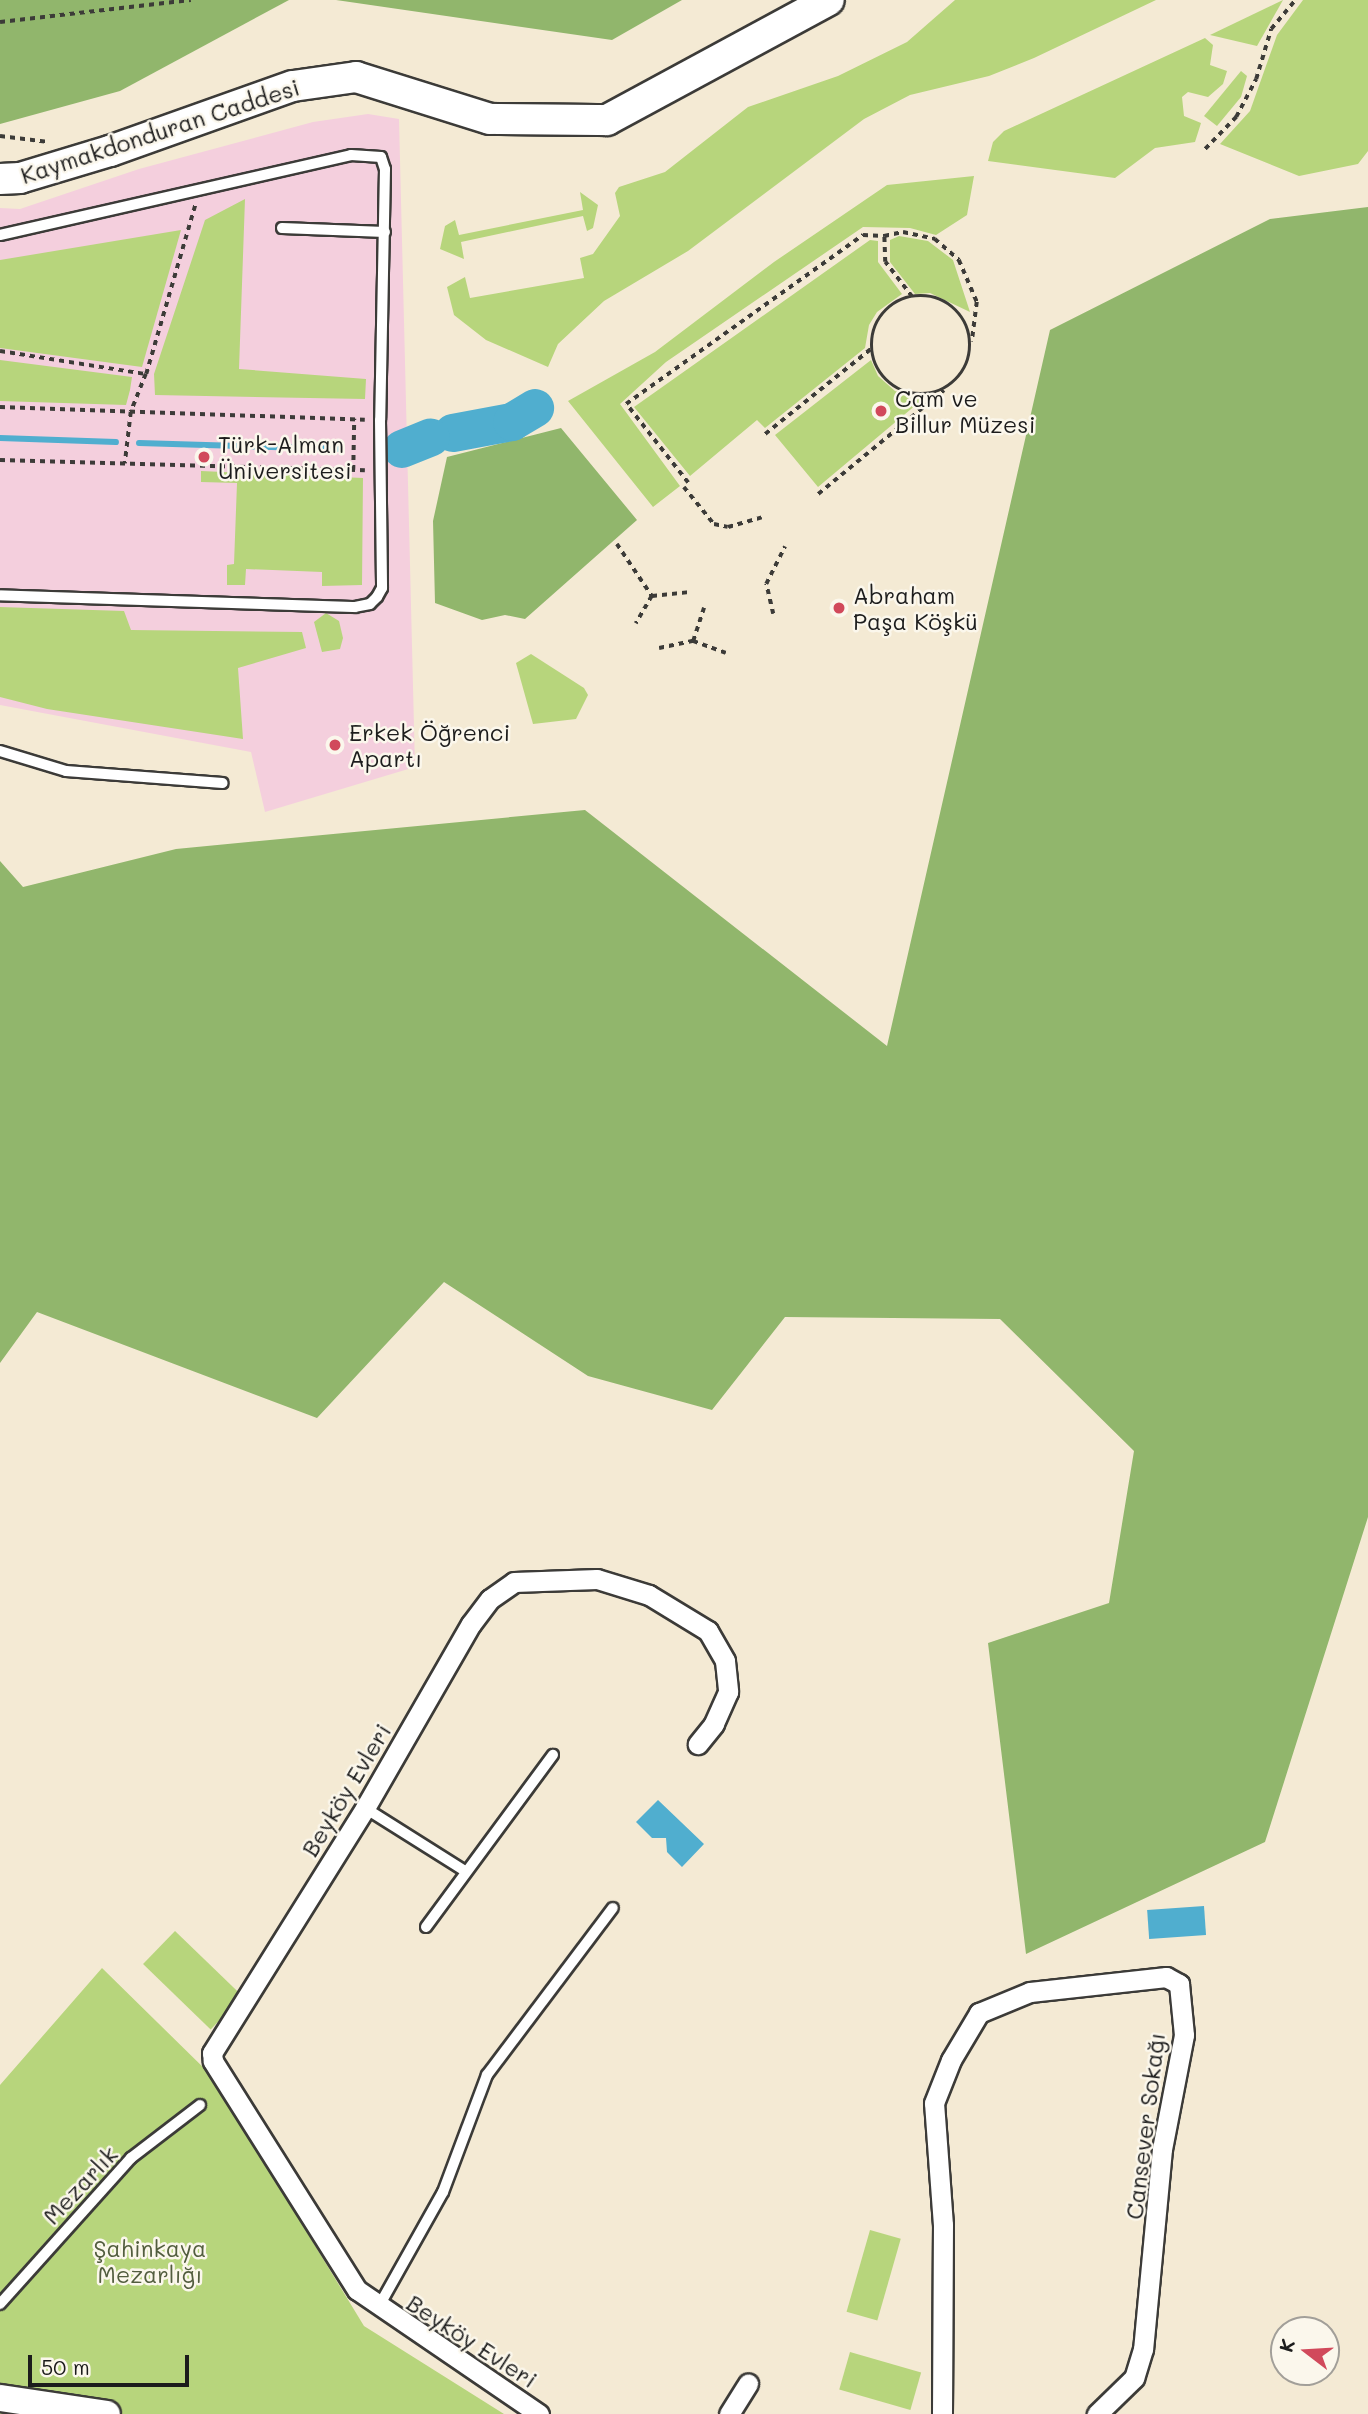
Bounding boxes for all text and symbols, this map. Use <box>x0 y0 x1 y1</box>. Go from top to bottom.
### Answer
street label: Kaymakdonduran Caddesi <box>17 73 303 189</box>
place label: Cam ve Billur Müzesi <box>895 384 1036 438</box>
marker: Cam ve Billur Müzesi <box>873 403 889 419</box>
place label: Türk-Alman Üniversitesi <box>218 430 352 484</box>
marker: Türk-Alman Üniversitesi <box>196 449 212 465</box>
place label: Abraham Paşa Köşkü <box>853 581 978 635</box>
marker: Abraham Paşa Köşkü <box>831 600 847 616</box>
place label: Erkek Öğrenci Apartı <box>349 718 510 772</box>
marker: Erkek Öğrenci Apartı <box>327 737 343 753</box>
street label: Beyköy Evleri <box>296 1719 396 1861</box>
street label: Cansever Sokağı <box>1120 2031 1170 2221</box>
street label: Mezarlık <box>37 2140 123 2230</box>
park label: Şahinkaya Mezarlığı <box>94 2234 206 2288</box>
street label: Beyköy Evleri <box>402 2289 542 2393</box>
north arrow <box>1270 2316 1340 2386</box>
text: K <box>1273 2336 1300 2355</box>
scale bar <box>32 2340 192 2384</box>
text: 50 m <box>41 2353 90 2380</box>

